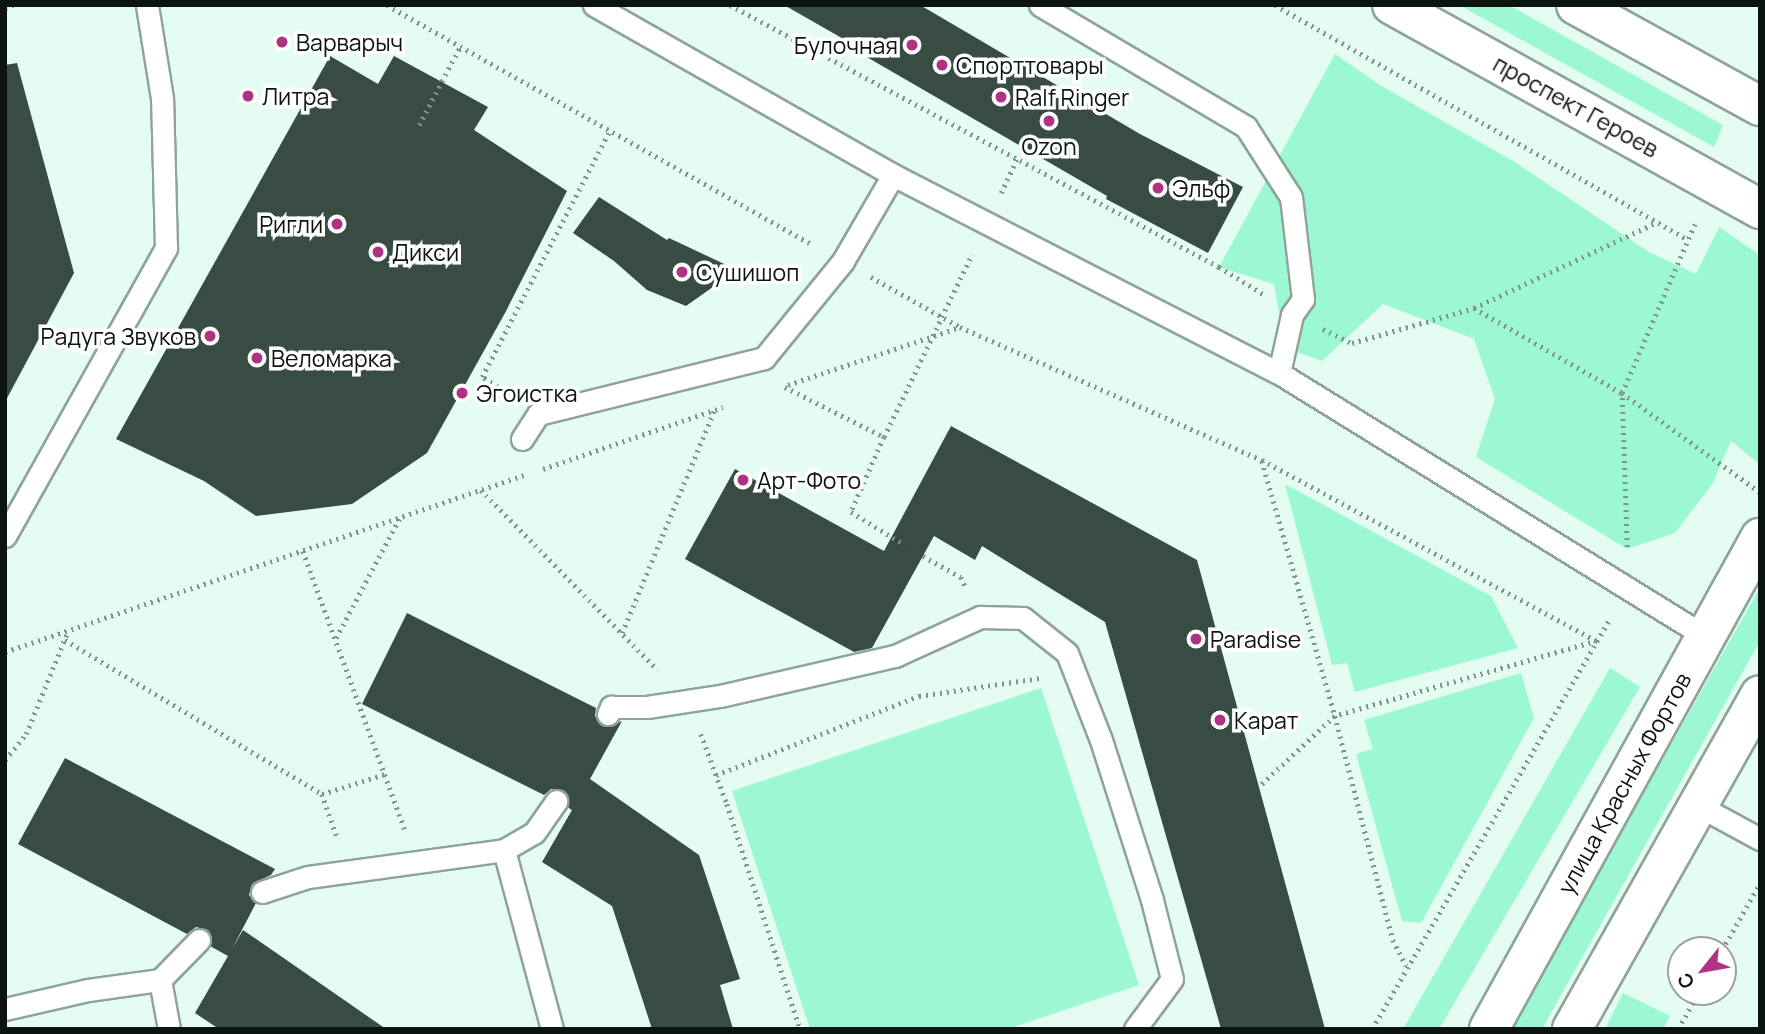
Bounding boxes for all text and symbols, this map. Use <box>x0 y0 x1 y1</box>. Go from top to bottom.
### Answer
place label: Варварыч <box>296 28 403 56</box>
place label: Булочная <box>794 31 898 59</box>
marker: Варварыч <box>274 34 290 50</box>
marker: Булочная <box>904 37 920 53</box>
street label: проспект Героев <box>1489 49 1663 163</box>
place label: Спорттовары <box>956 51 1104 79</box>
marker: Спорттовары <box>934 57 950 73</box>
place label: Литра <box>262 82 329 110</box>
place label: Ralf Ringer <box>1015 83 1129 111</box>
marker: Литра <box>240 88 256 104</box>
marker: Ralf Ringer <box>993 89 1009 105</box>
marker: Ozon <box>1041 113 1057 129</box>
place label: Ozon <box>1021 132 1077 160</box>
place label: Эльф <box>1172 174 1230 202</box>
marker: Эльф <box>1150 180 1166 196</box>
place label: Ригли <box>259 210 323 238</box>
marker: Ригли <box>329 216 345 232</box>
place label: Дикси <box>392 238 459 266</box>
marker: Дикси <box>370 244 386 260</box>
place label: Сушишоп <box>696 258 799 286</box>
marker: Сушишоп <box>674 264 690 280</box>
place label: Радуга Звуков <box>41 322 196 350</box>
marker: Радуга Звуков <box>202 328 218 344</box>
place label: Веломарка <box>271 344 392 372</box>
marker: Веломарка <box>249 350 265 366</box>
place label: Эгоистка <box>476 379 578 407</box>
marker: Эгоистка <box>454 385 470 401</box>
place label: Арт-Фото <box>757 466 861 494</box>
marker: Арт-Фото <box>735 472 751 488</box>
place label: Paradise <box>1210 625 1301 653</box>
marker: Paradise <box>1188 631 1204 647</box>
street label: улица Красных Фортов <box>1552 667 1696 899</box>
place label: Карат <box>1234 706 1298 734</box>
marker: Карат <box>1212 712 1228 728</box>
north arrow <box>1667 936 1737 1006</box>
text: С <box>1671 968 1700 994</box>

